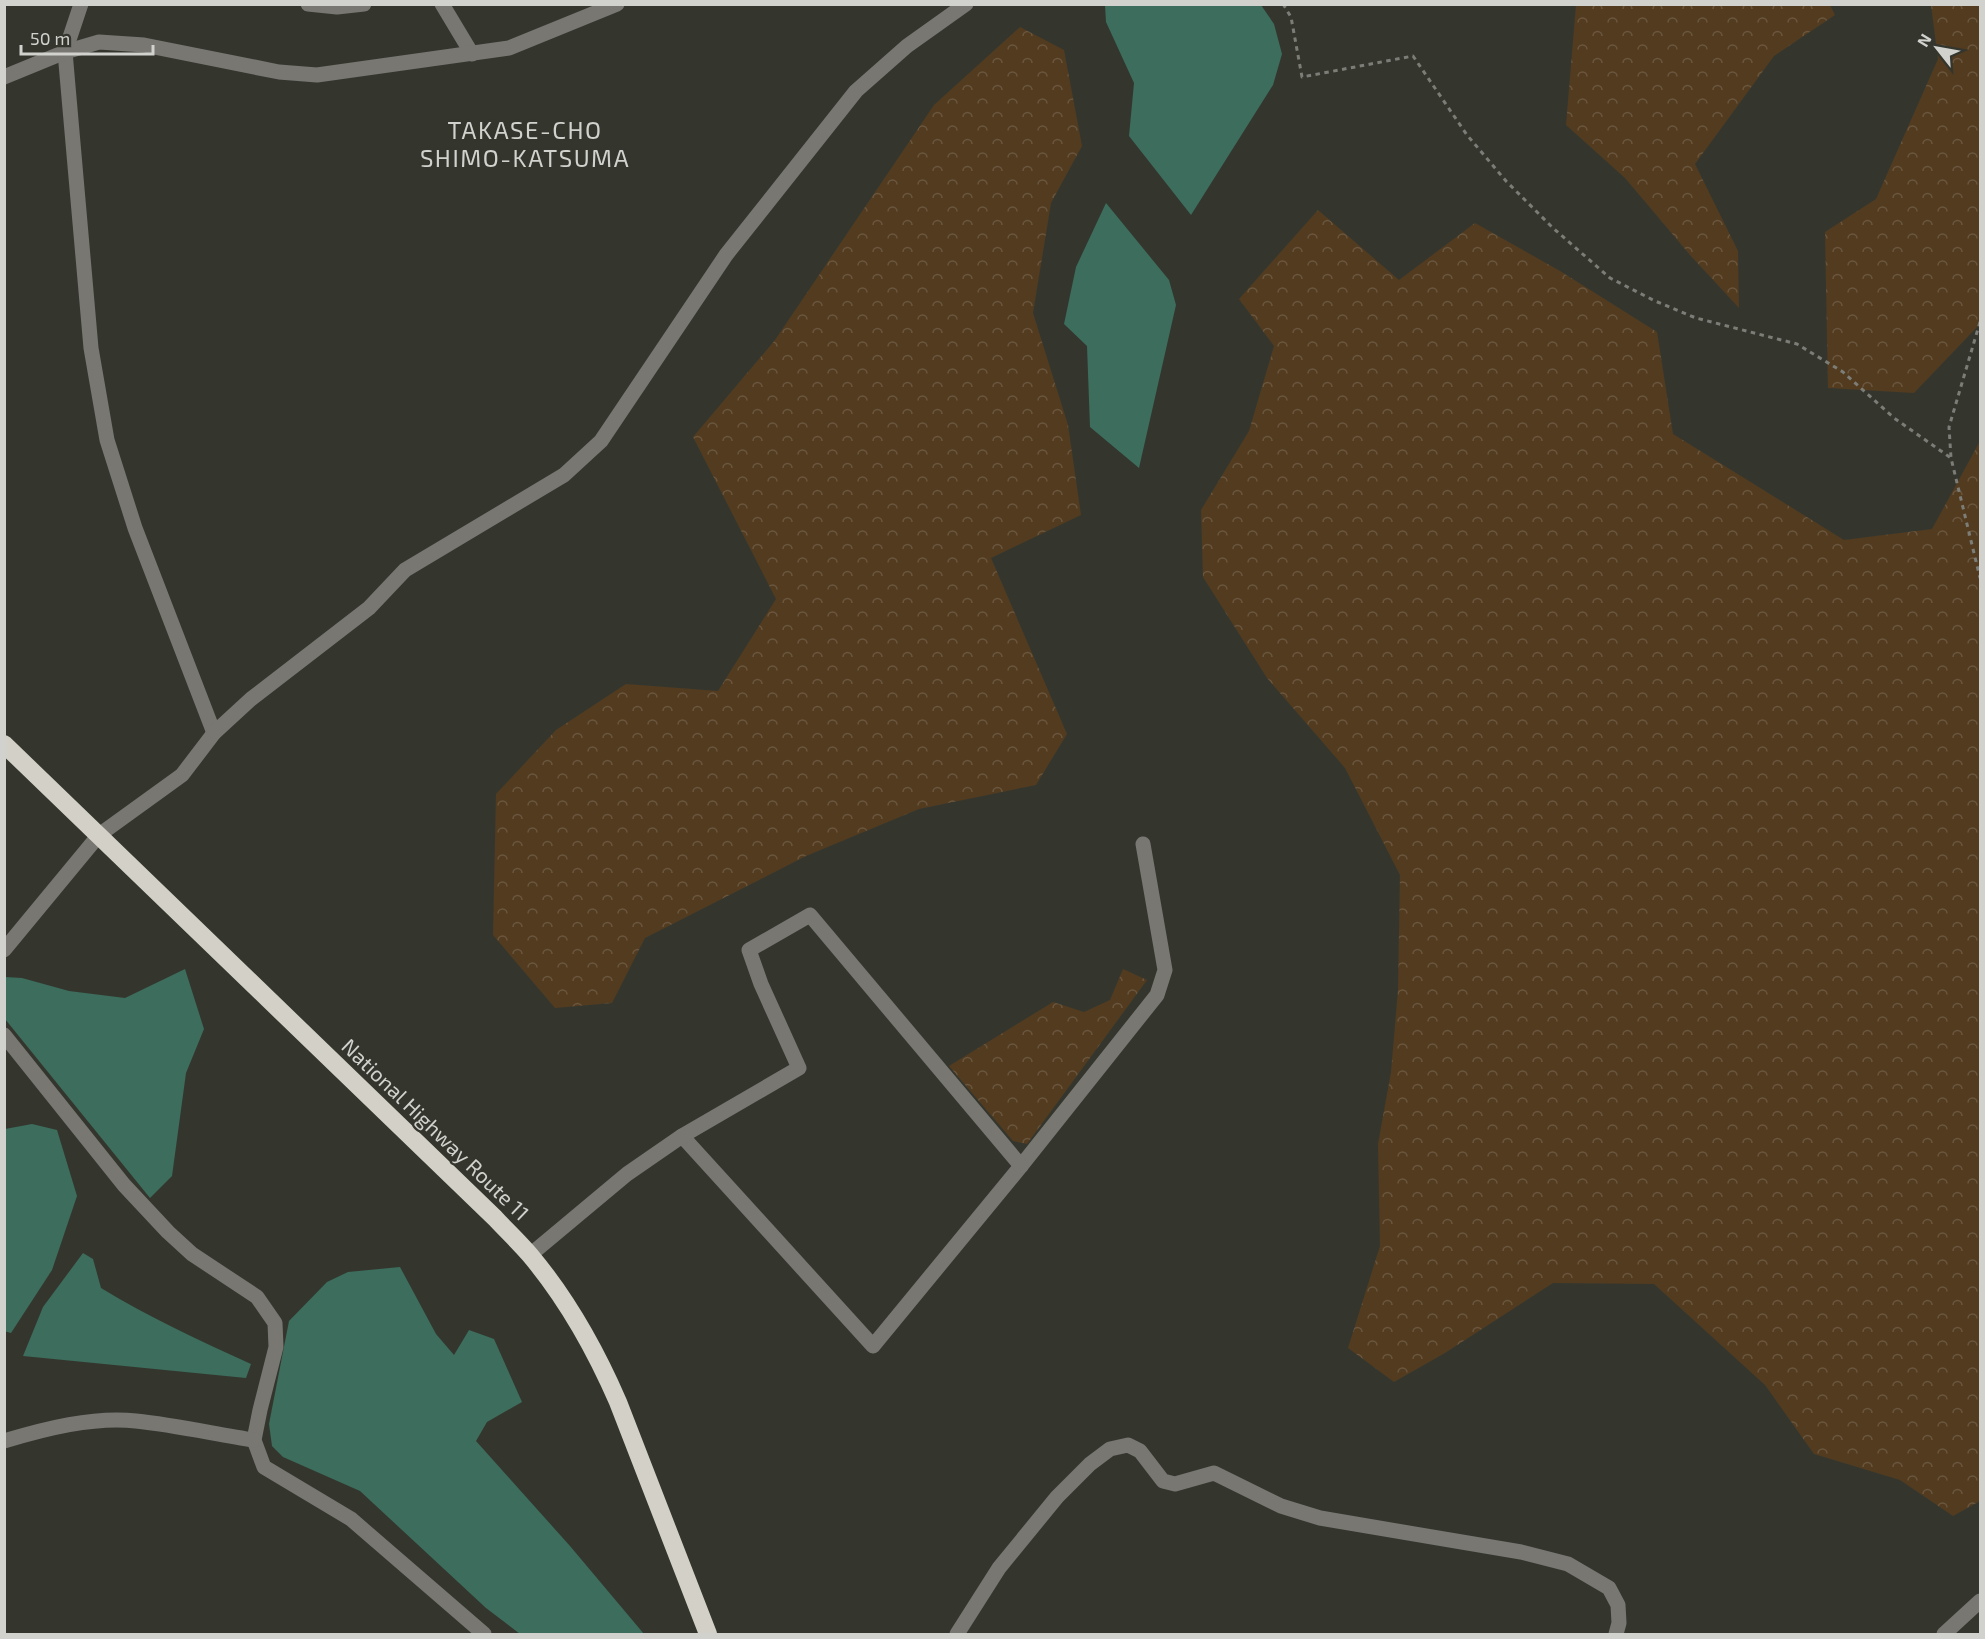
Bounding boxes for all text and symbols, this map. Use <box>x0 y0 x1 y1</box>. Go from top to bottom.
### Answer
scale bar <box>21 18 153 56</box>
north arrow <box>1907 18 1967 78</box>
text: 50 m <box>30 27 70 49</box>
text: N <box>1913 30 1935 50</box>
district label: TAKASE-CHO SHIMO-KATSUMA <box>420 115 630 172</box>
street label: National Highway Route 11 <box>337 1033 535 1225</box>

